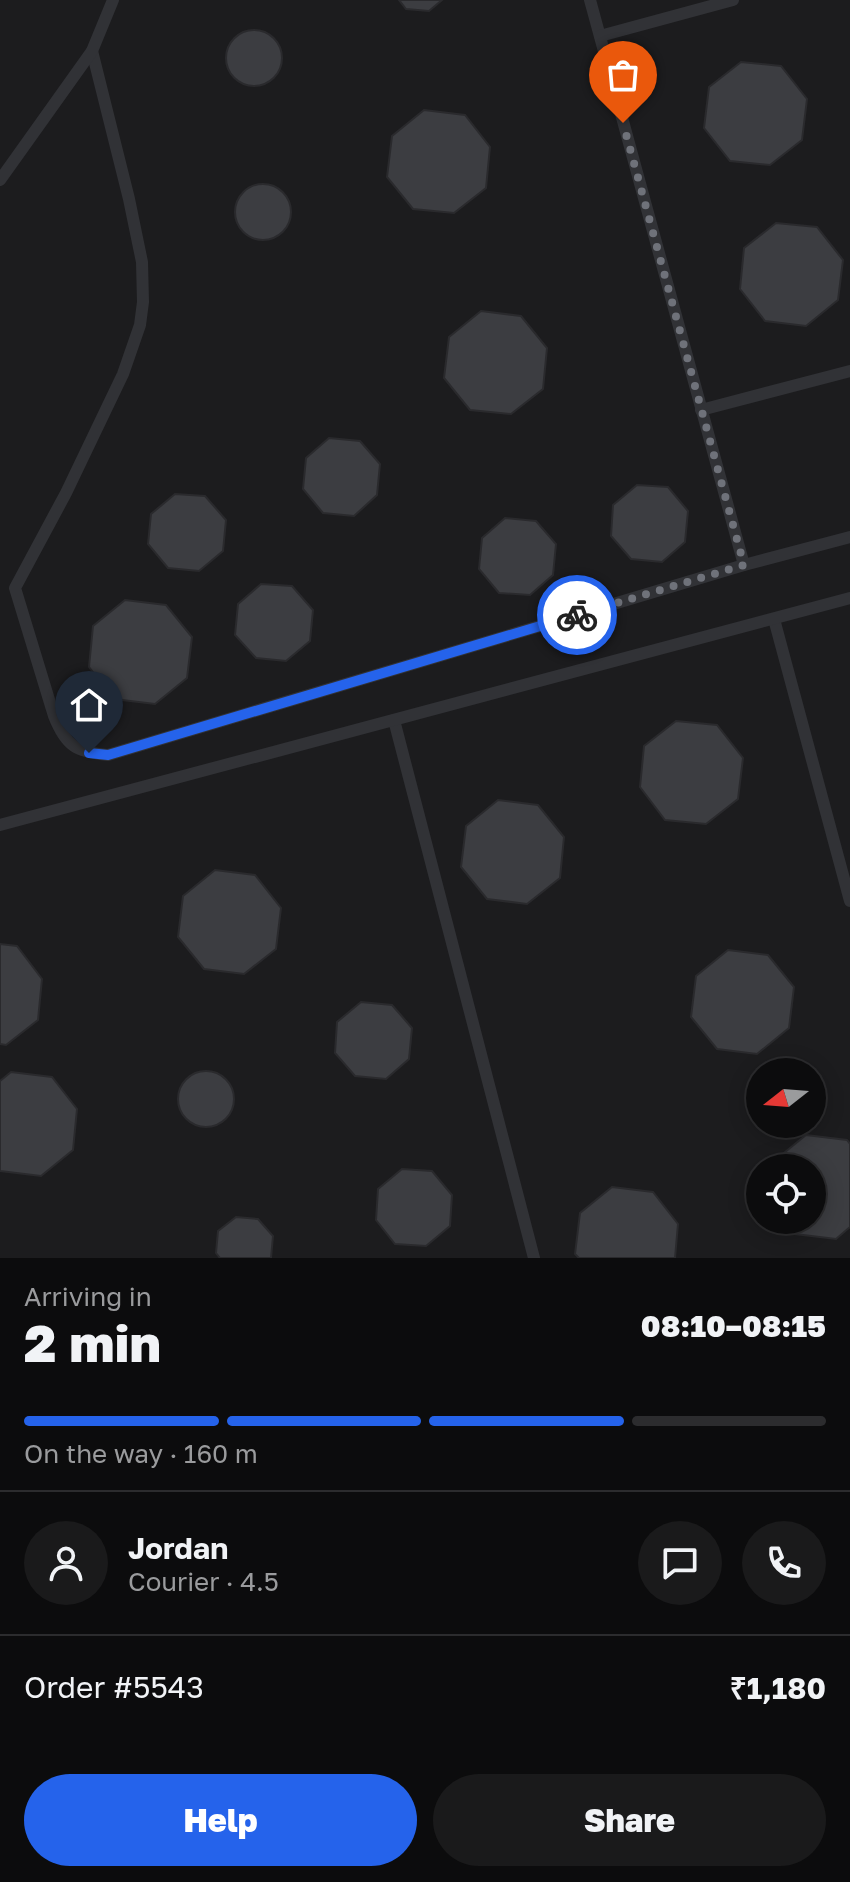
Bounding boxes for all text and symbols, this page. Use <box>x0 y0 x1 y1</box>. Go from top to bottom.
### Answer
pin <box>589 41 657 123</box>
icon: bag <box>601 53 645 97</box>
courier <box>537 575 617 655</box>
icon: bike <box>555 593 599 637</box>
pin <box>55 671 123 753</box>
icon: home <box>67 683 111 727</box>
north arrow <box>746 1058 826 1138</box>
map controls <box>746 1058 826 1234</box>
button: locate <box>746 1154 826 1234</box>
text: Arriving in <box>24 1281 152 1312</box>
text: 08:10–08:15 <box>641 1308 826 1344</box>
text: 2 min <box>24 1311 161 1373</box>
text: On the way · 160 m <box>24 1438 258 1469</box>
button: person <box>24 1521 108 1605</box>
button: chat <box>638 1521 722 1605</box>
button: phone <box>742 1521 826 1605</box>
text: Jordan <box>128 1530 228 1566</box>
text: Courier · 4.5 <box>128 1566 279 1597</box>
text: Order #5543 <box>24 1669 204 1705</box>
text: ₹1,180 <box>730 1670 826 1706</box>
button: Help <box>24 1774 417 1866</box>
button: Share <box>433 1774 826 1866</box>

